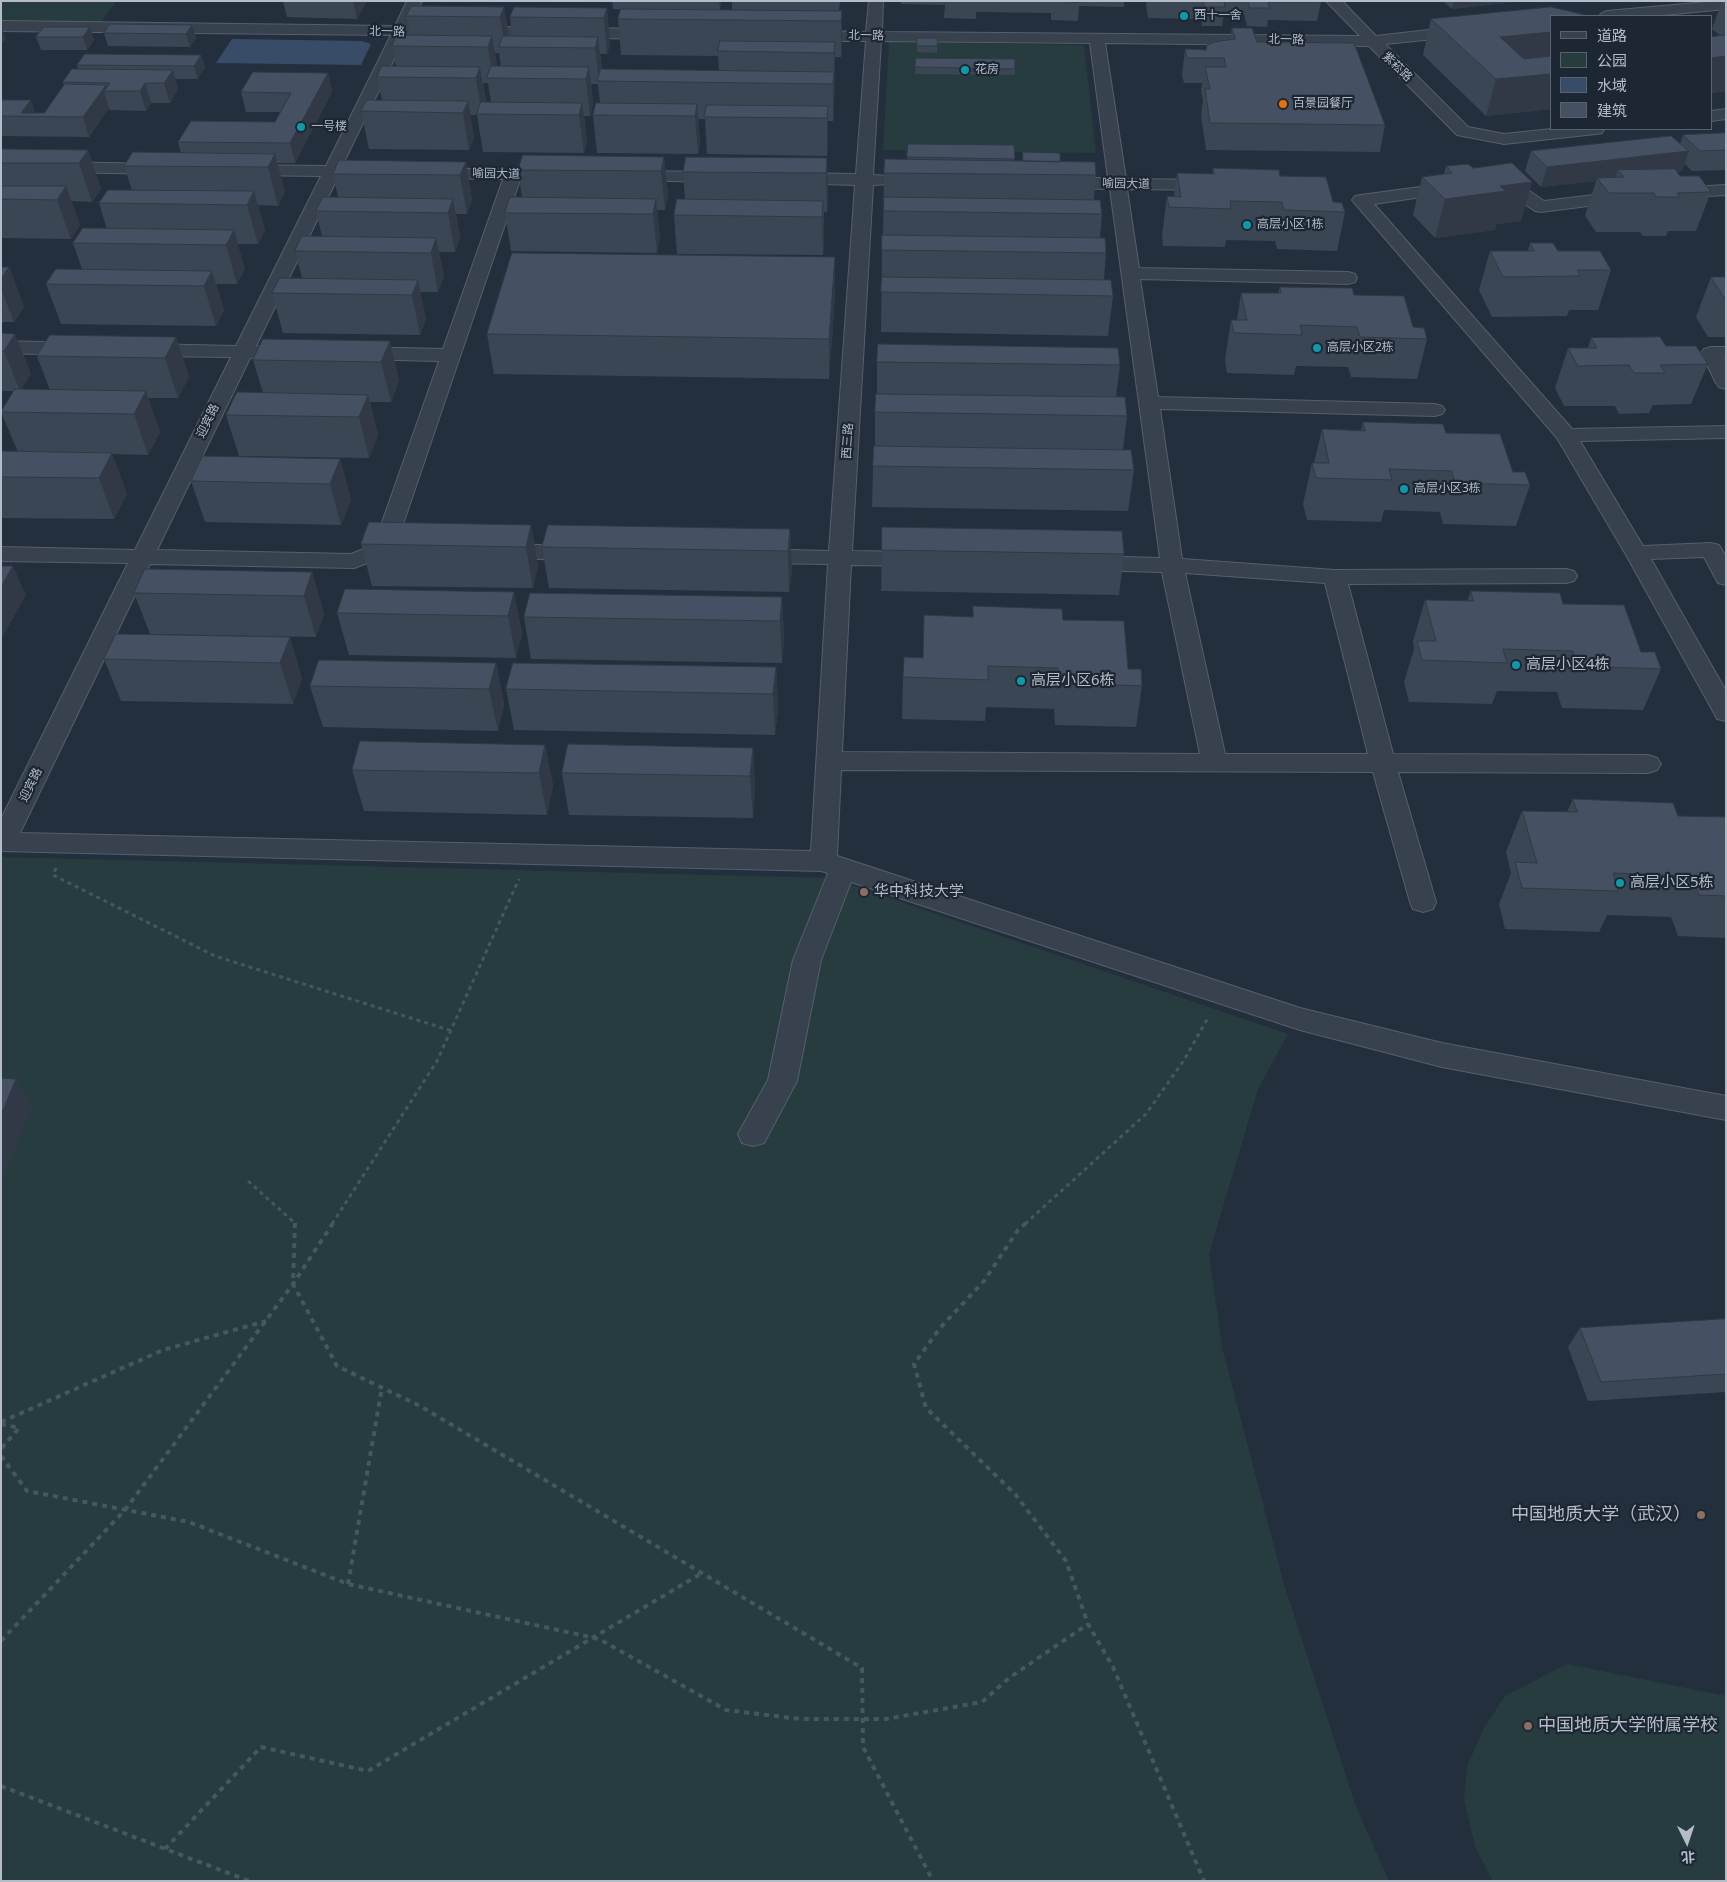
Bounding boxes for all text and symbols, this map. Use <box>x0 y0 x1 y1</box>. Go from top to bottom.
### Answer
place label: 西十一舍 <box>1194 9 1242 23</box>
marker: 西十一舍 <box>1178 10 1190 22</box>
legend <box>1550 15 1712 130</box>
street label: 北一路 <box>369 24 405 40</box>
text: 道路 <box>1597 25 1627 45</box>
street label: 北一路 <box>848 28 884 44</box>
street label: 北一路 <box>1268 32 1304 48</box>
street label: 紫菘路 <box>1379 49 1415 85</box>
text: 公园 <box>1597 50 1627 70</box>
place label: 花房 <box>975 63 999 77</box>
marker: 花房 <box>959 64 971 76</box>
text: 水域 <box>1597 75 1627 95</box>
place label: 百景园餐厅 <box>1293 97 1353 111</box>
marker: 百景园餐厅 <box>1277 98 1289 110</box>
text: 建筑 <box>1597 100 1627 120</box>
place label: 一号楼 <box>311 120 347 134</box>
marker: 一号楼 <box>295 121 307 133</box>
street label: 喻园大道 <box>472 166 520 182</box>
street label: 喻园大道 <box>1102 176 1150 192</box>
place label: 高层小区1栋 <box>1257 218 1324 232</box>
marker: 高层小区1栋 <box>1241 219 1253 231</box>
place label: 高层小区2栋 <box>1327 341 1394 355</box>
marker: 高层小区2栋 <box>1311 342 1323 354</box>
street label: 迎宾路 <box>194 402 222 440</box>
street label: 西三路 <box>840 423 856 459</box>
place label: 高层小区3栋 <box>1414 482 1481 496</box>
marker: 高层小区3栋 <box>1398 483 1410 495</box>
place label: 高层小区4栋 <box>1526 656 1610 674</box>
marker: 高层小区4栋 <box>1510 659 1522 671</box>
place label: 高层小区6栋 <box>1031 672 1115 690</box>
marker: 高层小区6栋 <box>1015 675 1027 687</box>
street label: 迎宾路 <box>17 766 45 804</box>
place label: 高层小区5栋 <box>1630 874 1714 892</box>
marker: 高层小区5栋 <box>1614 877 1626 889</box>
place label: 华中科技大学 <box>874 883 964 901</box>
marker: 华中科技大学 <box>858 886 870 898</box>
place label: 中国地质大学（武汉） <box>1511 1504 1691 1526</box>
marker: 中国地质大学（武汉） <box>1695 1509 1707 1521</box>
place label: 中国地质大学附属学校 <box>1538 1715 1718 1737</box>
marker: 中国地质大学附属学校 <box>1522 1720 1534 1732</box>
north arrow <box>1662 1817 1712 1867</box>
text: 北 <box>1680 1847 1696 1867</box>

